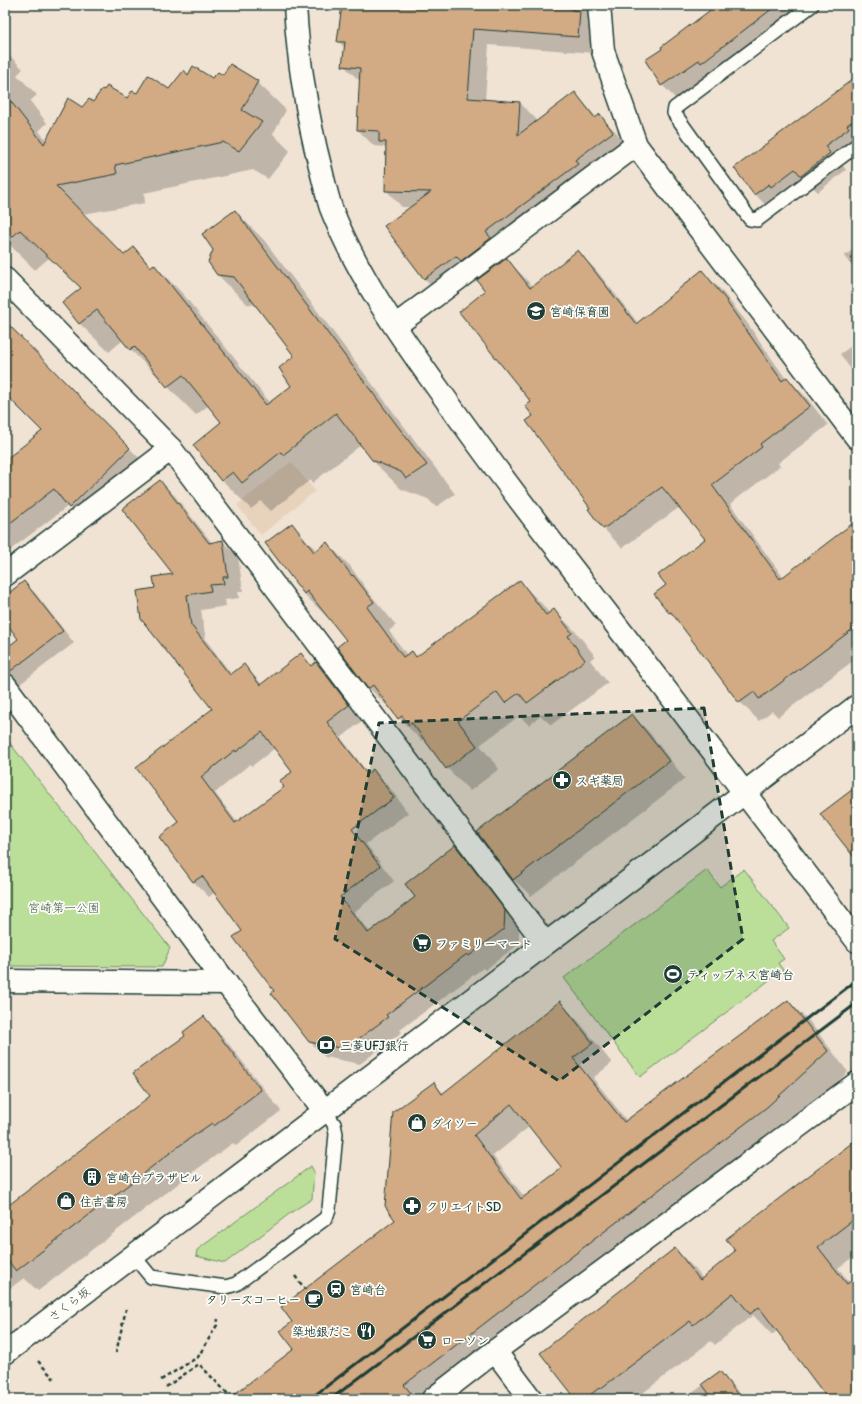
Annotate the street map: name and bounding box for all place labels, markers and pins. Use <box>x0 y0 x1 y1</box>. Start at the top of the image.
school or university icon: 宮崎保育園 <box>525 300 547 322</box>
place label: 宮崎保育園 <box>550 304 610 319</box>
pharmacy icon: スギ薬局 <box>551 769 573 791</box>
place label: スギ薬局 <box>576 773 624 788</box>
supermarket icon: ファミリーマート <box>411 932 433 954</box>
place label: ファミリーマート <box>436 936 532 951</box>
sports icon: ティップネス宮崎台 <box>662 963 684 985</box>
place label: ティップネス宮崎台 <box>687 967 794 982</box>
bank icon: 三菱UFJ銀行 <box>315 1034 337 1056</box>
place label: 三菱UFJ銀行 <box>340 1038 409 1053</box>
shop icon: ダイソー <box>406 1112 428 1134</box>
place label: ダイソー <box>431 1116 478 1131</box>
building icon: 宮崎台プラザビル <box>81 1166 103 1188</box>
place label: 宮崎台プラザビル <box>106 1170 202 1185</box>
shop icon: 住吉書房 <box>55 1190 77 1212</box>
place label: 住吉書房 <box>80 1194 128 1209</box>
pharmacy icon: クリエイトSD <box>401 1195 423 1217</box>
place label: クリエイトSD <box>426 1199 502 1214</box>
station icon: 宮崎台 <box>325 1278 347 1300</box>
place label: 宮崎台 <box>350 1282 386 1297</box>
cafe icon: タリーズコーヒー <box>303 1288 325 1310</box>
place label: タリーズコーヒー <box>205 1292 300 1307</box>
restaurant icon: 築地銀だこ <box>355 1320 377 1342</box>
place label: 築地銀だこ <box>292 1324 352 1339</box>
supermarket icon: ローソン <box>416 1329 438 1351</box>
place label: ローソン <box>441 1333 489 1348</box>

